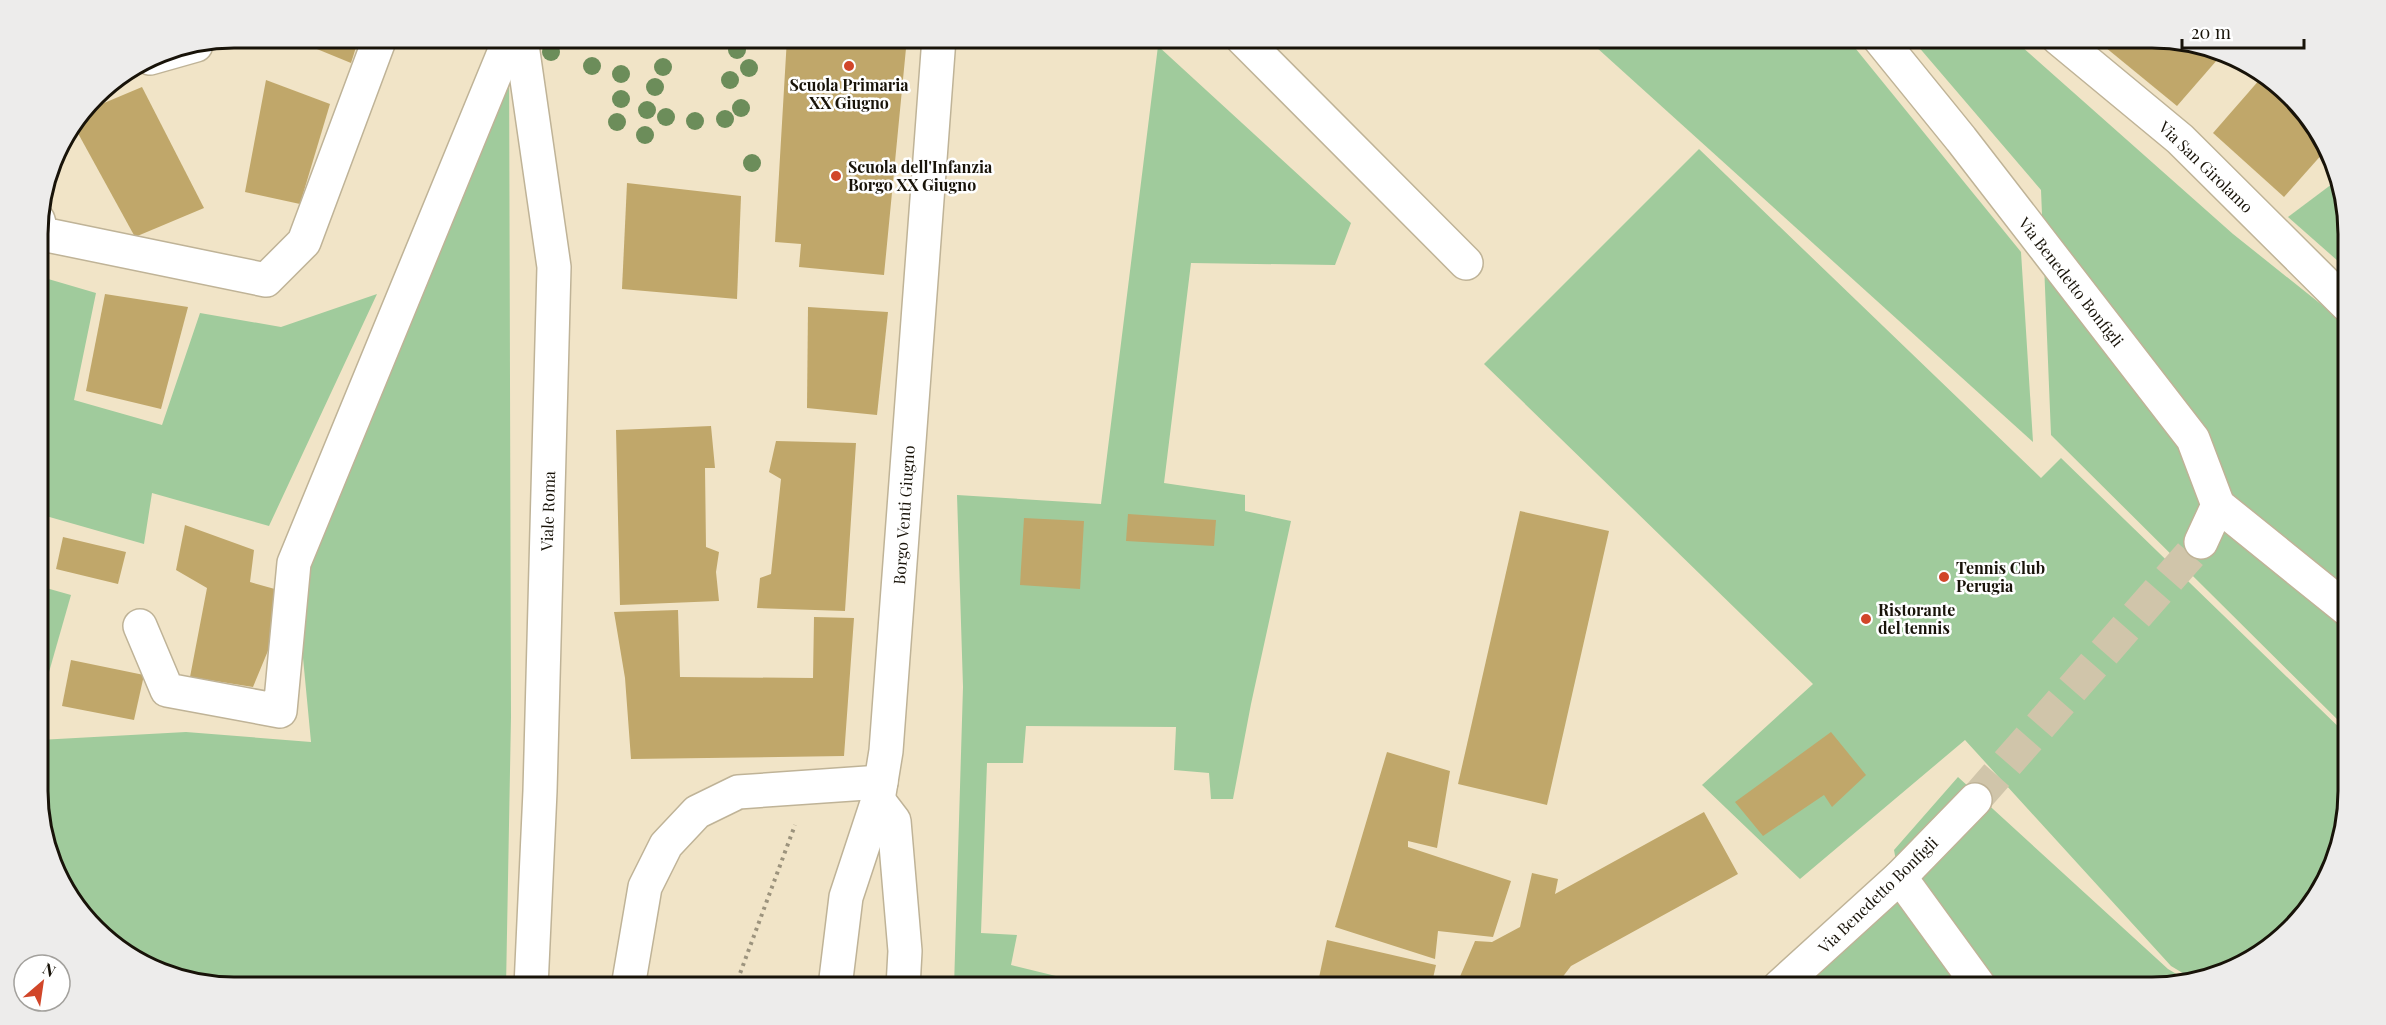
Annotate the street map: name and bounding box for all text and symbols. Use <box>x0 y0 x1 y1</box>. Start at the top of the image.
scale bar <box>2182 12 2304 50</box>
text: 20 m <box>2191 20 2231 44</box>
marker: Scuola Primaria XX Giugno <box>842 59 856 73</box>
place label: Scuola Primaria XX Giugno <box>789 74 909 113</box>
street label: Via San Girolamo <box>2154 116 2258 217</box>
place label: Scuola dell'Infanzia Borgo XX Giugno <box>848 156 993 195</box>
marker: Scuola dell'Infanzia Borgo XX Giugno <box>829 169 843 183</box>
street label: Via Benedetto Bonfigli <box>2014 212 2129 351</box>
street label: Borgo Venti Giugno <box>888 444 919 585</box>
street label: Viale Roma <box>536 471 559 552</box>
place label: Tennis Club Perugia <box>1956 557 2045 596</box>
marker: Tennis Club Perugia <box>1937 570 1951 584</box>
place label: Ristorante del tennis <box>1878 599 1955 638</box>
marker: Ristorante del tennis <box>1859 612 1873 626</box>
street label: Via Benedetto Bonfigli <box>1813 832 1942 958</box>
north arrow <box>12 953 72 1013</box>
text: N <box>39 957 60 982</box>

